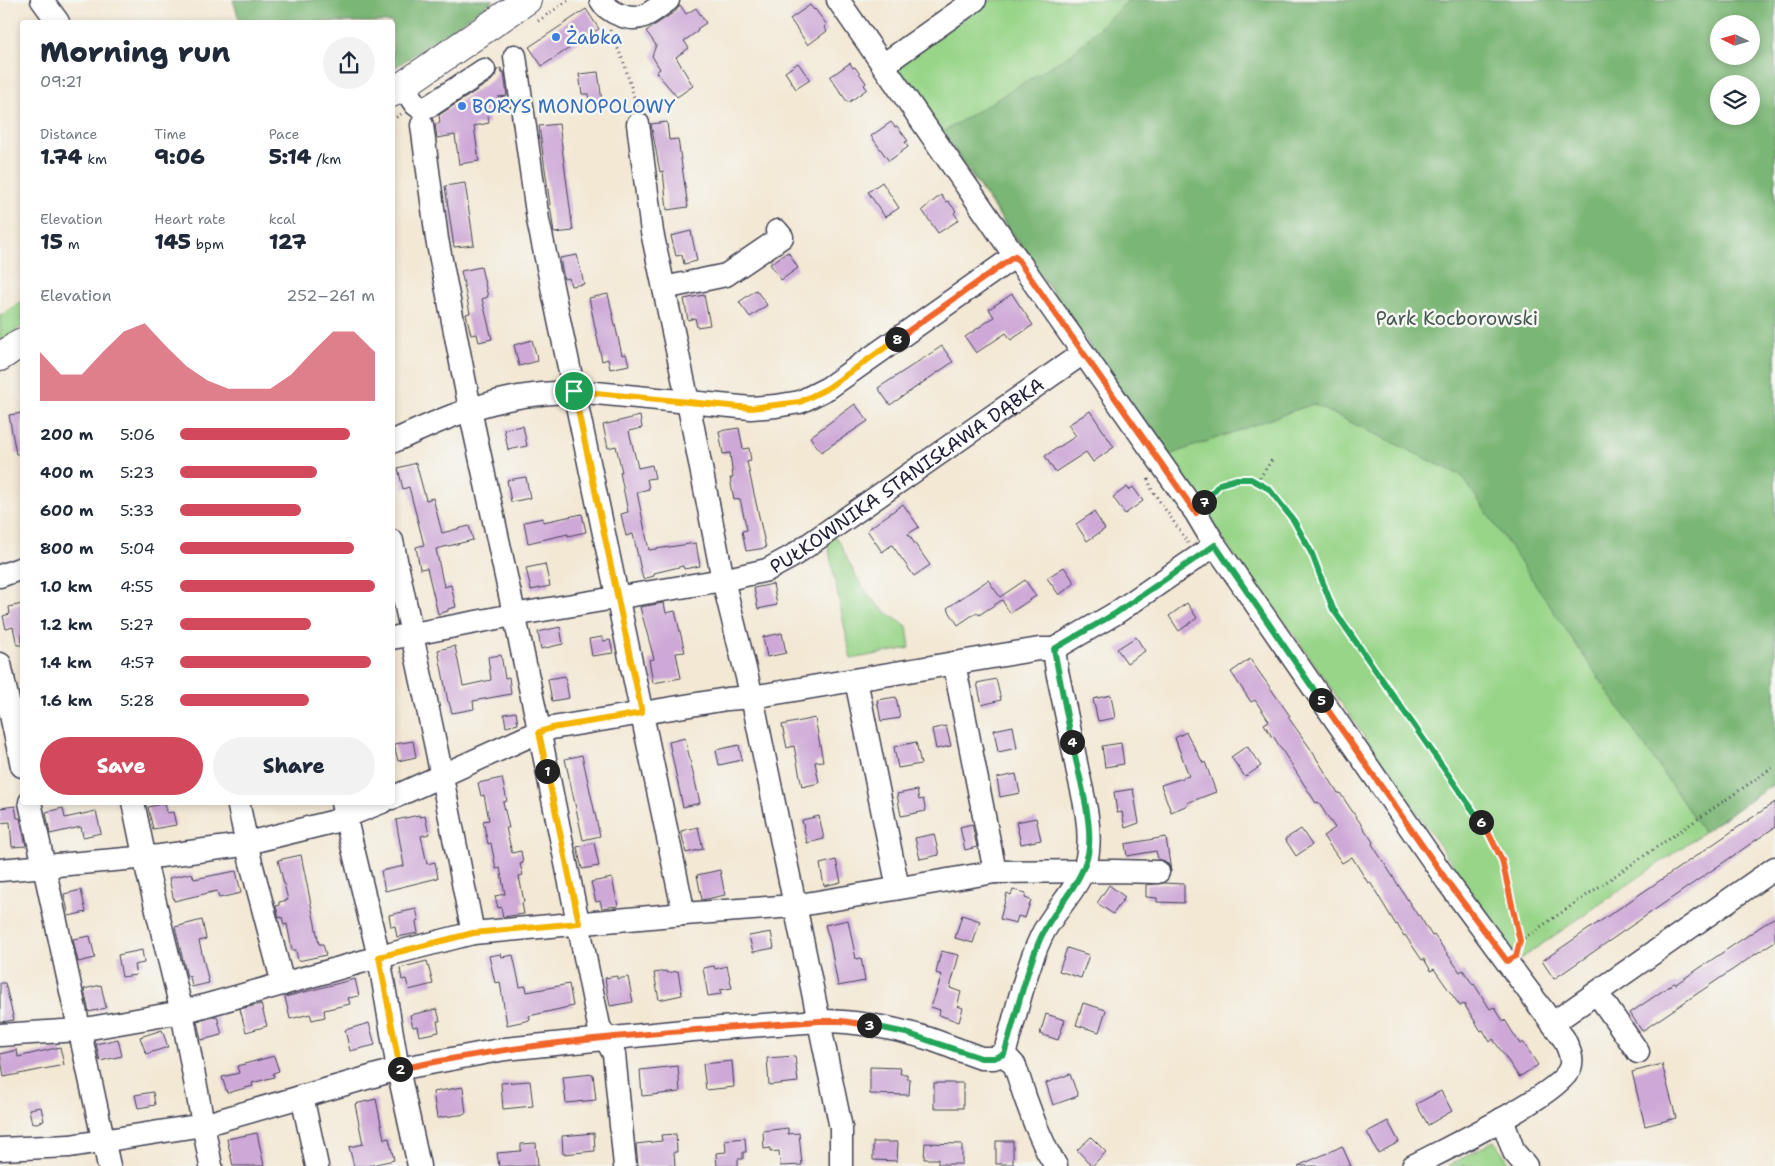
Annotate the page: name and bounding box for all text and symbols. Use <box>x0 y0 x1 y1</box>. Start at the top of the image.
north arrow <box>1710 15 1760 65</box>
map controls <box>1710 15 1760 125</box>
place label: Żabka <box>566 25 622 50</box>
marker: Żabka <box>550 31 562 43</box>
text: Morning run <box>40 33 230 71</box>
button: share <box>323 37 375 89</box>
text: 09:21 <box>40 71 82 92</box>
button: layers <box>1710 75 1760 125</box>
place label: BORYS MONOPOLOWY <box>472 94 676 119</box>
marker: BORYS MONOPOLOWY <box>456 100 468 112</box>
text: Distance <box>40 125 97 143</box>
text: Time <box>154 125 186 143</box>
text: Pace <box>269 125 299 143</box>
text: 1.74 <box>40 143 82 171</box>
text: 9:06 <box>154 143 205 171</box>
text: 5:14 <box>269 143 311 171</box>
text: km <box>82 150 107 168</box>
text: /km <box>311 150 341 168</box>
text: Elevation <box>40 210 103 228</box>
text: Heart rate <box>154 210 226 228</box>
text: kcal <box>269 210 296 228</box>
text: 15 <box>40 228 63 256</box>
text: 145 <box>154 228 191 256</box>
text: 127 <box>269 228 306 256</box>
text: m <box>63 235 80 253</box>
text: bpm <box>191 235 224 253</box>
text: Elevation <box>40 285 112 306</box>
text: 252–261 m <box>286 285 375 306</box>
park label: Park Kocborowski <box>1376 306 1538 331</box>
pin: 8 <box>884 326 910 352</box>
text: 8 <box>893 330 902 348</box>
pin <box>553 370 595 412</box>
street label: PUŁKOWNIKA STANISŁAWA DĄBKA <box>765 372 1049 579</box>
icon: arrive <box>560 377 588 405</box>
text: 200 m <box>40 424 93 445</box>
text: 5:06 <box>120 424 155 445</box>
text: 400 m <box>40 462 94 483</box>
text: 5:23 <box>120 462 154 483</box>
pin: 7 <box>1192 490 1216 514</box>
text: 7 <box>1200 493 1209 511</box>
text: 600 m <box>40 500 94 521</box>
text: 5:33 <box>120 500 154 521</box>
text: 800 m <box>40 538 94 559</box>
text: 5:04 <box>120 538 155 559</box>
text: 1.0 km <box>40 576 92 597</box>
text: 4:55 <box>120 576 154 597</box>
text: 1.2 km <box>40 614 93 635</box>
text: 5:27 <box>120 614 154 635</box>
text: 1.4 km <box>40 652 92 673</box>
text: 4:57 <box>120 652 155 673</box>
pin: 5 <box>1308 688 1334 712</box>
text: 1.6 km <box>40 690 92 711</box>
text: 5:28 <box>120 690 155 711</box>
text: 5 <box>1317 691 1326 709</box>
pin: 4 <box>1060 730 1084 754</box>
text: 4 <box>1068 733 1077 751</box>
button: Save <box>40 737 203 795</box>
button: Share <box>213 737 375 795</box>
pin: 1 <box>534 758 560 784</box>
text: 1 <box>544 762 551 780</box>
pin: 6 <box>1468 810 1494 834</box>
text: 6 <box>1477 813 1486 831</box>
pin: 3 <box>856 1012 882 1038</box>
text: 3 <box>865 1016 874 1034</box>
pin: 2 <box>388 1056 412 1082</box>
text: 2 <box>396 1060 405 1078</box>

